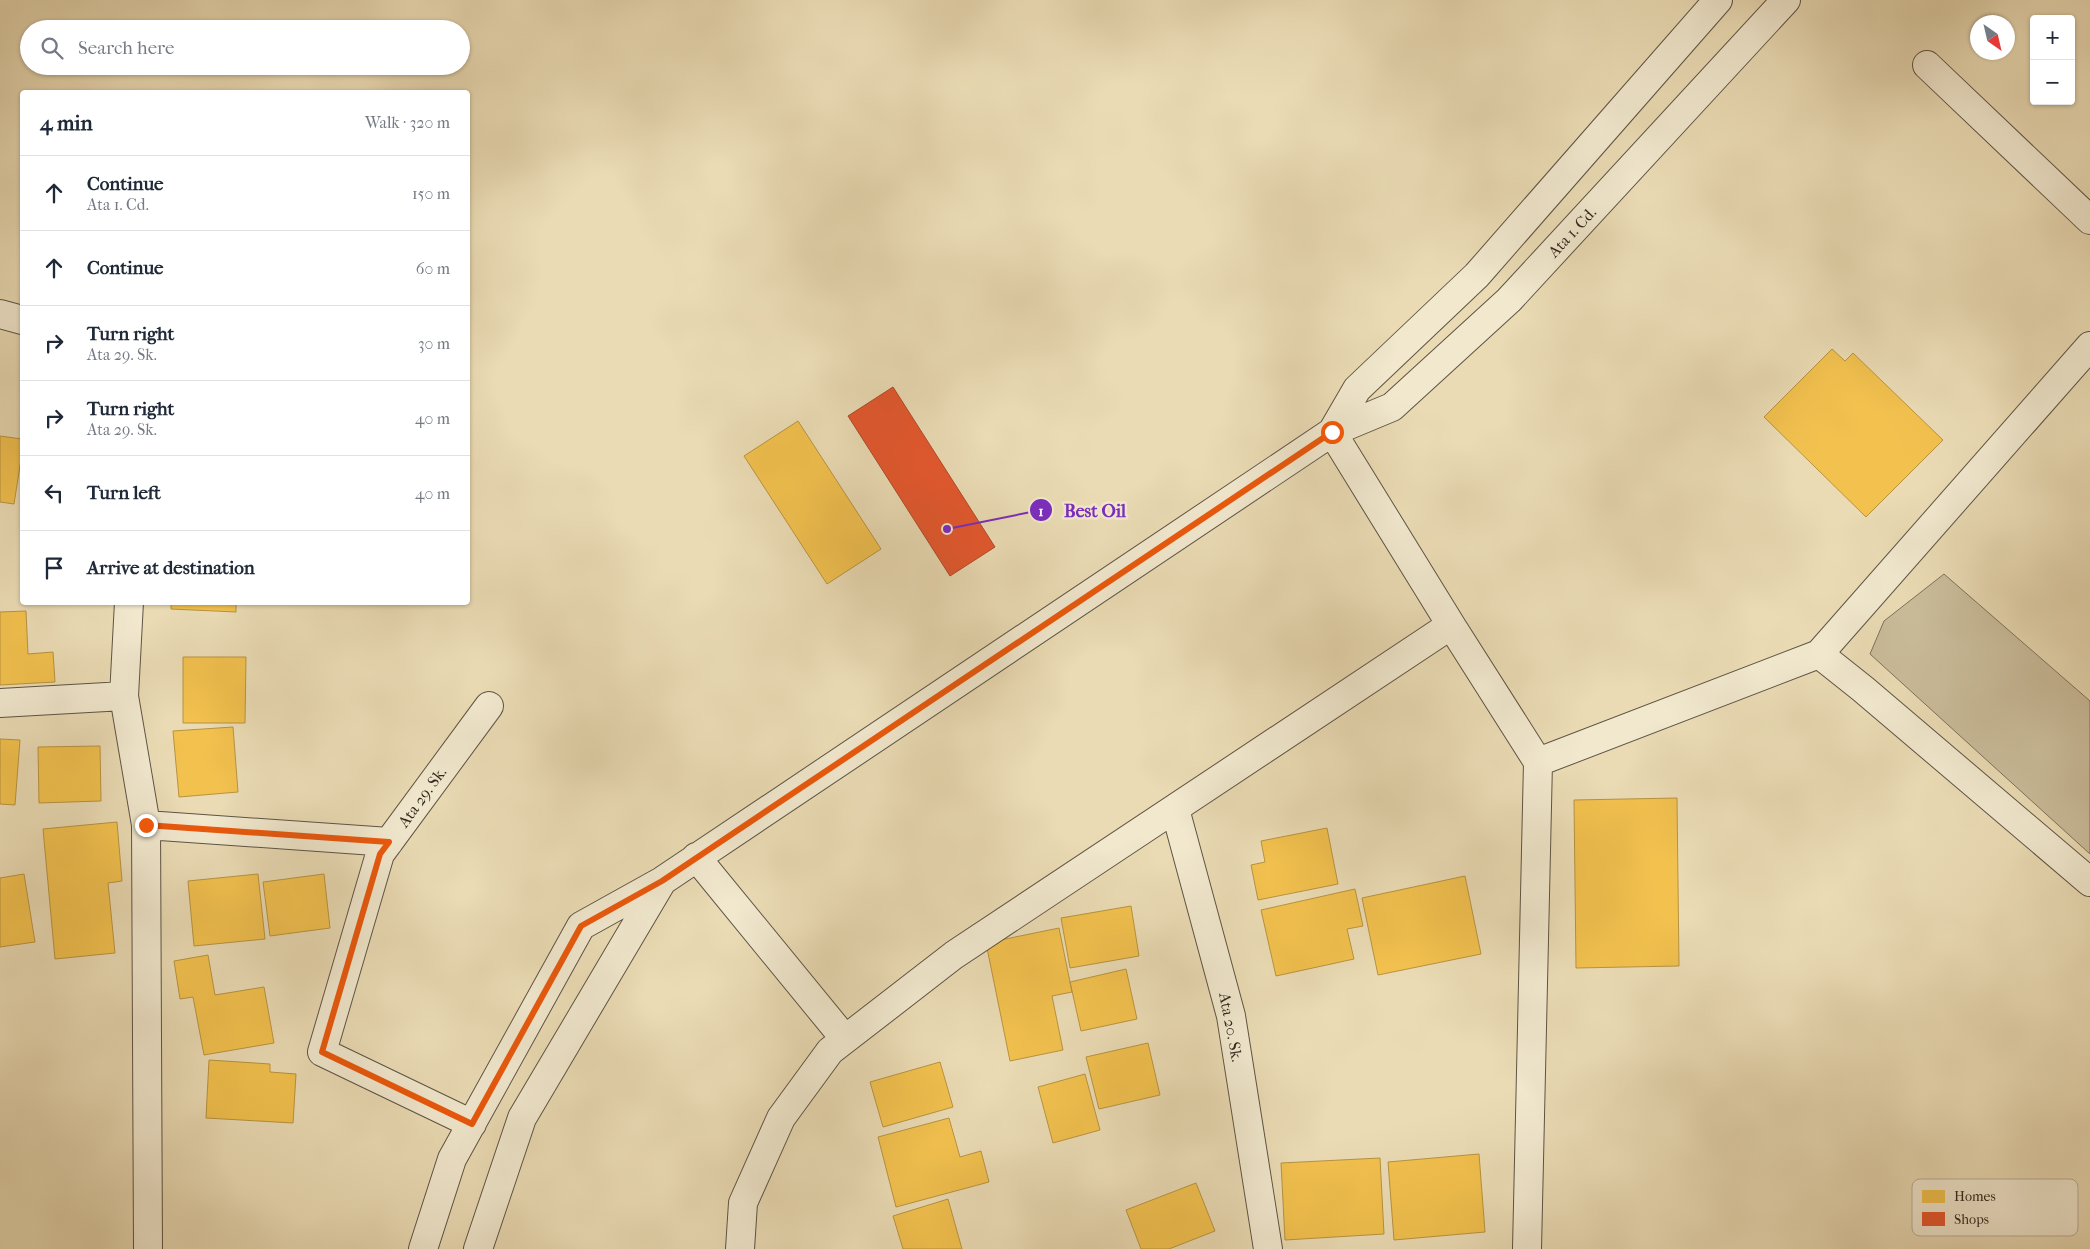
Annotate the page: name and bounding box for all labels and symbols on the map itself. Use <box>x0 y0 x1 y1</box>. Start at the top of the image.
north arrow <box>1970 15 2015 60</box>
street label: Ata 1. Cd. <box>1543 203 1600 262</box>
route start <box>1321 421 1344 444</box>
callout: Best Oil <box>1029 494 1136 527</box>
text: Best Oil <box>1064 501 1127 522</box>
text: 1 <box>1038 502 1044 520</box>
street label: Ata 29. Sk. <box>393 763 450 832</box>
route end <box>135 814 158 837</box>
street label: Ata 20. Sk. <box>1215 990 1247 1063</box>
legend <box>1912 1179 2078 1236</box>
text: Homes <box>1954 1188 1996 1205</box>
text: Shops <box>1954 1211 1989 1228</box>

